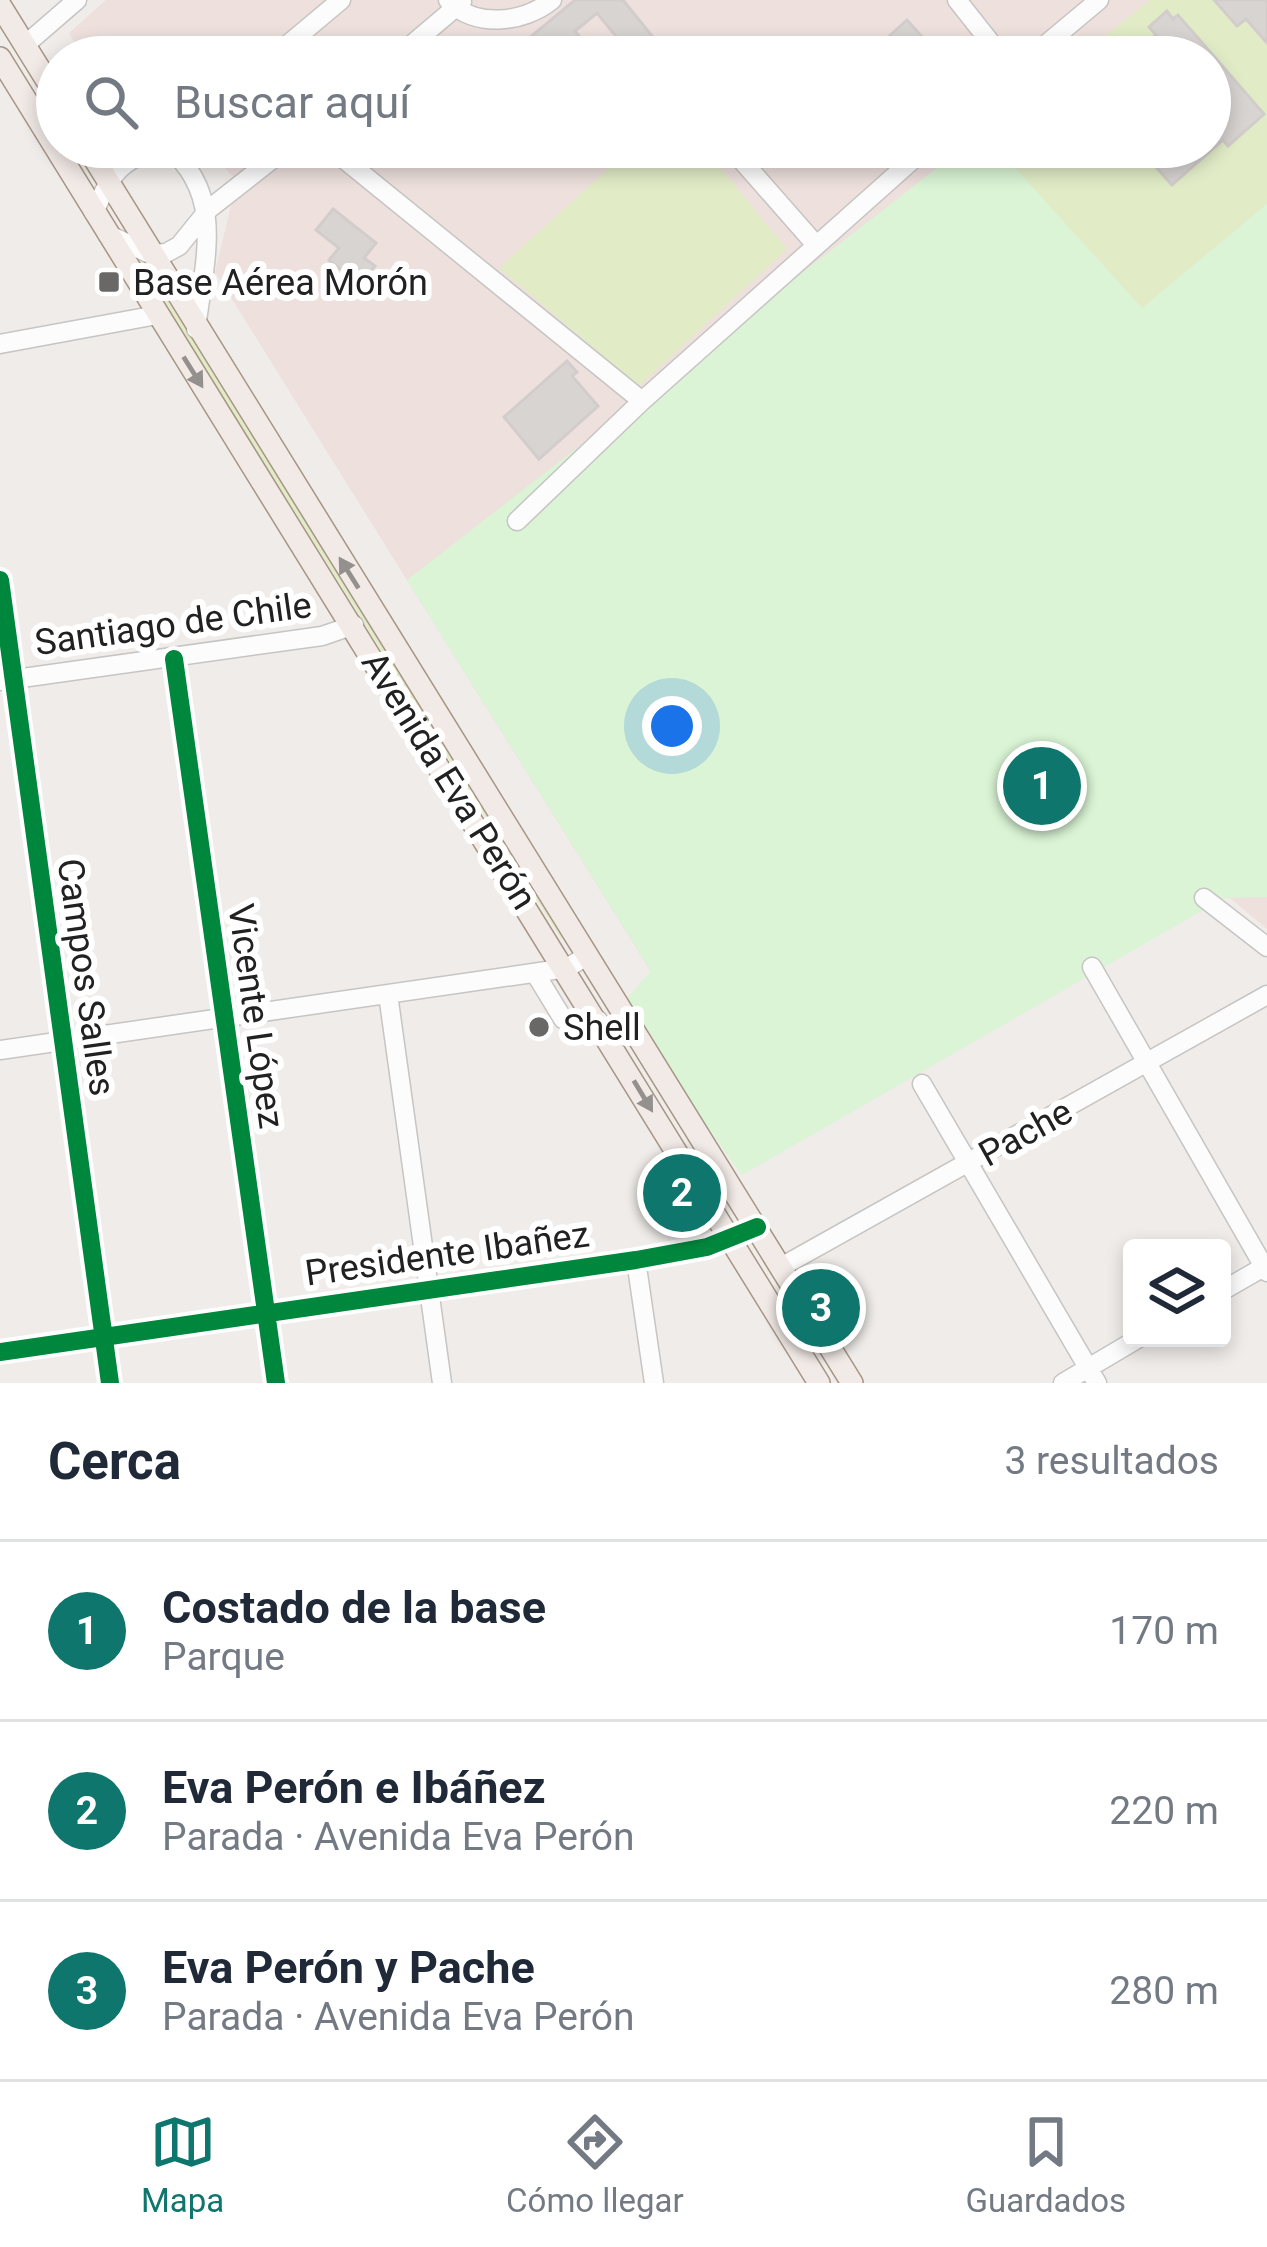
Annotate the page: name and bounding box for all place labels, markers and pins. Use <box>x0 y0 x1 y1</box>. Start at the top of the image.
place label: Base Aérea Morón <box>133 262 428 304</box>
marker: Base Aérea Morón <box>96 269 122 295</box>
pin: 1 <box>1003 741 1081 831</box>
place label: Shell <box>563 1007 641 1049</box>
marker: Shell <box>526 1014 552 1040</box>
pin: 2 <box>643 1148 721 1238</box>
pin: 3 <box>782 1263 860 1353</box>

